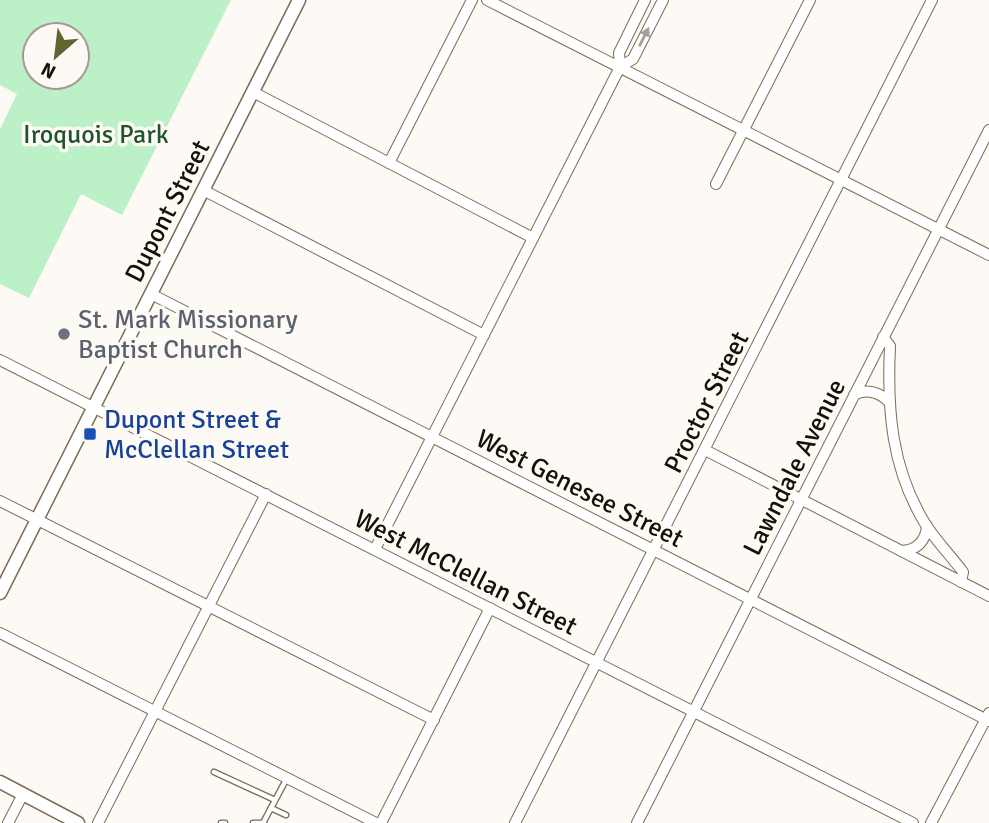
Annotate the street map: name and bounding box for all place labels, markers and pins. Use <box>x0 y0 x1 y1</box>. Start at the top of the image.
place label: St. Mark Missionary Baptist Church <box>78 304 298 366</box>
marker: St. Mark Missionary Baptist Church <box>56 326 72 342</box>
place label: Dupont Street & McClellan Street <box>104 404 289 466</box>
marker: Dupont Street & McClellan Street <box>82 426 98 442</box>

